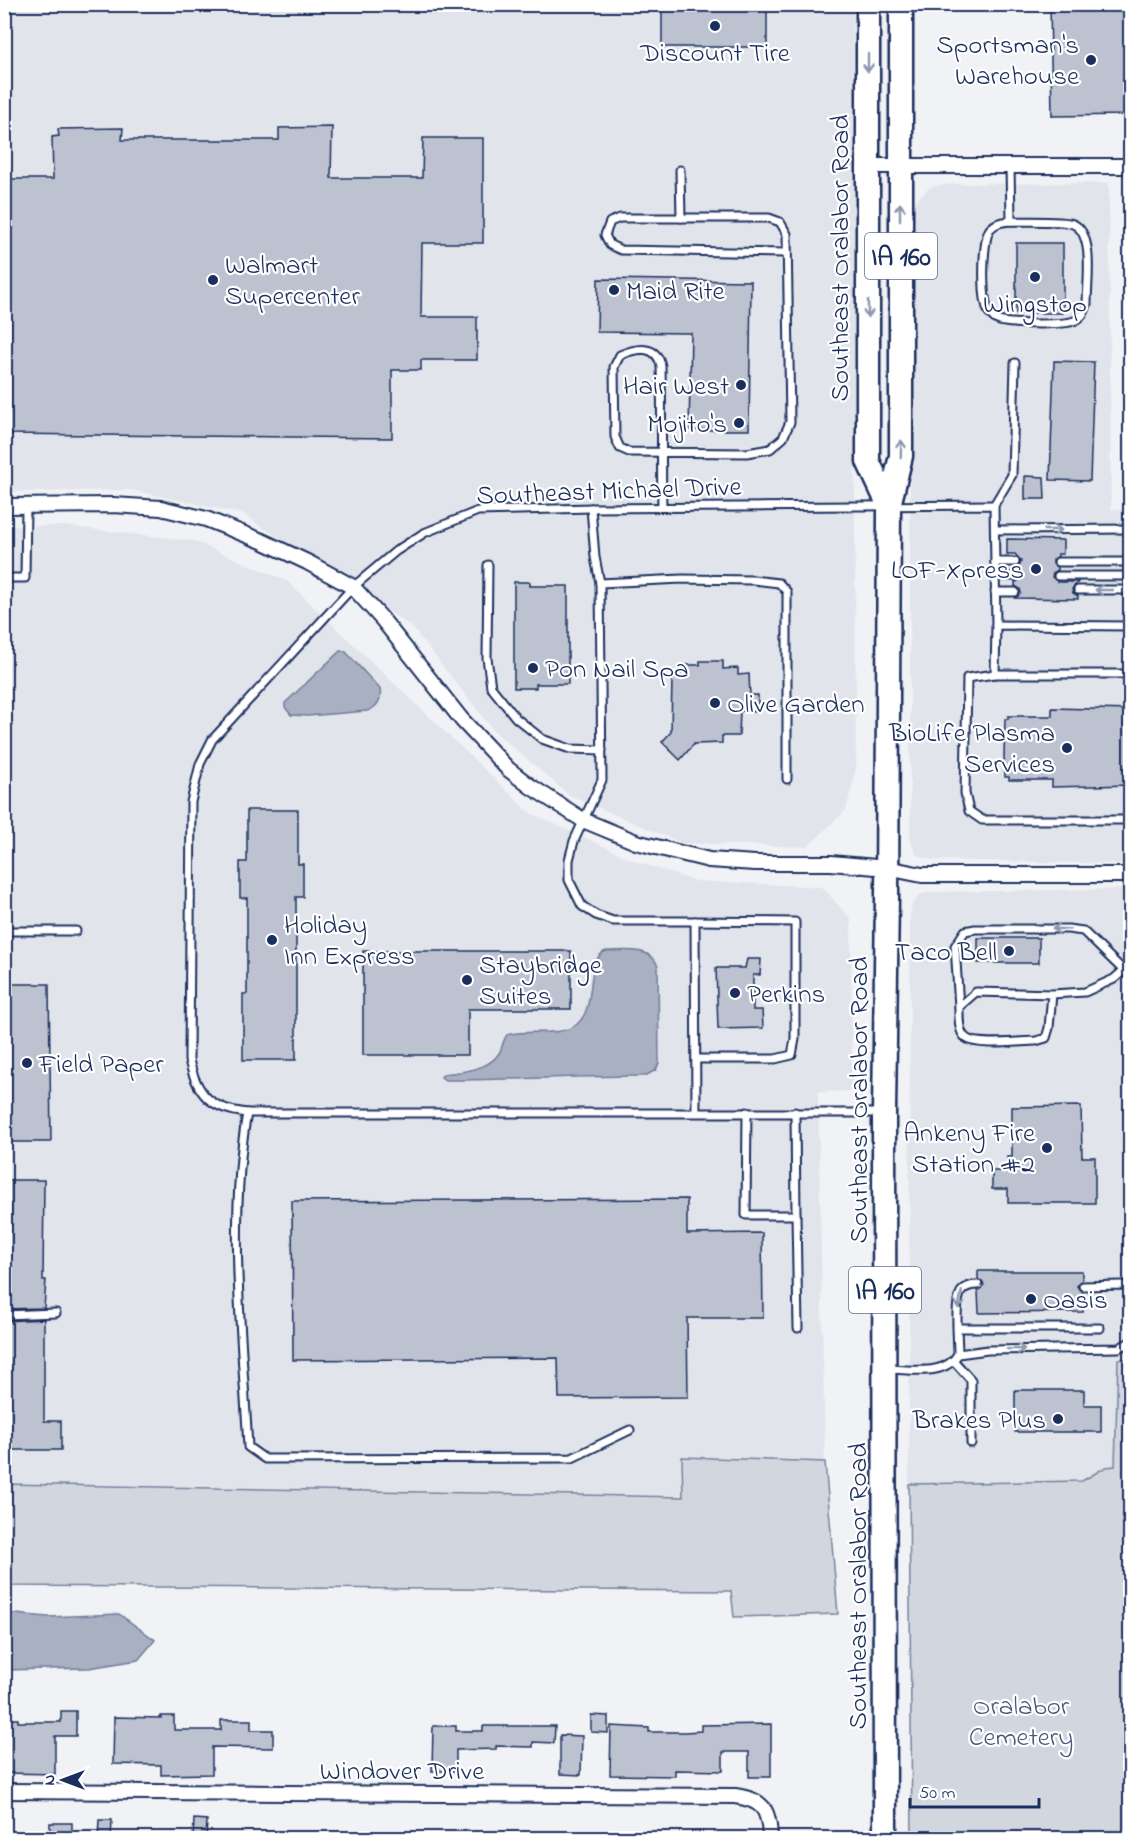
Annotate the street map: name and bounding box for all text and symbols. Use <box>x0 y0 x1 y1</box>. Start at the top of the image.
marker: Discount Tire <box>708 19 722 33</box>
place label: Sportsman's Warehouse <box>936 27 1080 97</box>
place label: Discount Tire <box>639 35 791 74</box>
one-way arrow <box>862 52 874 72</box>
marker: Sportsman's Warehouse <box>1084 53 1098 67</box>
street label: Southeast Oralabor Road <box>822 115 861 401</box>
one-way arrow <box>894 203 906 223</box>
road number: IA 160 <box>865 233 937 279</box>
place label: Walmart Supercenter <box>225 247 360 317</box>
marker: Wingstop <box>1028 270 1042 284</box>
marker: Walmart Supercenter <box>206 273 220 287</box>
place label: Maid Rite <box>626 273 726 312</box>
marker: Maid Rite <box>607 283 621 297</box>
place label: Wingstop <box>983 286 1087 325</box>
one-way arrow <box>862 298 874 318</box>
place label: Hair West <box>623 368 729 407</box>
marker: Hair West <box>734 378 748 392</box>
place label: Mojito's <box>647 406 727 445</box>
marker: Mojito's <box>732 416 746 430</box>
one-way arrow <box>895 440 906 459</box>
street label: Southeast Michael Drive <box>476 468 743 517</box>
one-way arrow <box>1043 524 1063 536</box>
place label: LOF-Xpress <box>891 552 1024 591</box>
marker: LOF-Xpress <box>1029 562 1043 576</box>
one-way arrow <box>1095 584 1115 596</box>
place label: Pon Nail Spa <box>545 651 689 690</box>
marker: Pon Nail Spa <box>526 661 540 675</box>
place label: Olive Garden <box>727 686 865 725</box>
marker: Olive Garden <box>708 696 722 710</box>
place label: BioLife Plasma Services <box>888 715 1055 785</box>
marker: BioLife Plasma Services <box>1060 741 1074 755</box>
place label: Holiday Inn Express <box>284 907 415 977</box>
one-way arrow <box>1052 923 1072 934</box>
marker: Holiday Inn Express <box>265 933 279 947</box>
place label: Taco Bell <box>895 934 997 973</box>
marker: Taco Bell <box>1002 944 1016 958</box>
place label: Staybridge Suites <box>479 947 603 1017</box>
street label: Southeast Oralabor Road <box>841 957 880 1243</box>
marker: Staybridge Suites <box>460 973 474 987</box>
place label: Perkins <box>747 976 825 1015</box>
marker: Perkins <box>728 986 742 1000</box>
place label: Field Paper <box>38 1046 164 1085</box>
marker: Field Paper <box>20 1056 34 1070</box>
place label: Ankeny Fire Station #2 <box>903 1115 1036 1185</box>
marker: Ankeny Fire Station #2 <box>1040 1141 1054 1155</box>
road number: IA 160 <box>849 1267 921 1313</box>
place label: Oasis <box>1043 1282 1108 1321</box>
one-way arrow <box>954 1290 965 1310</box>
marker: Oasis <box>1024 1292 1038 1306</box>
one-way arrow <box>1006 1344 1026 1355</box>
place label: Brakes Plus <box>912 1402 1046 1441</box>
marker: Brakes Plus <box>1051 1412 1065 1426</box>
street label: Southeast Oralabor Road <box>840 1443 879 1729</box>
park label: Oralabor Cemetery <box>969 1688 1073 1758</box>
north arrow <box>33 1750 93 1810</box>
street label: Windover Drive <box>320 1753 485 1792</box>
scale bar <box>910 1771 1039 1809</box>
text: N <box>38 1774 62 1785</box>
text: 50 m <box>919 1781 956 1807</box>

